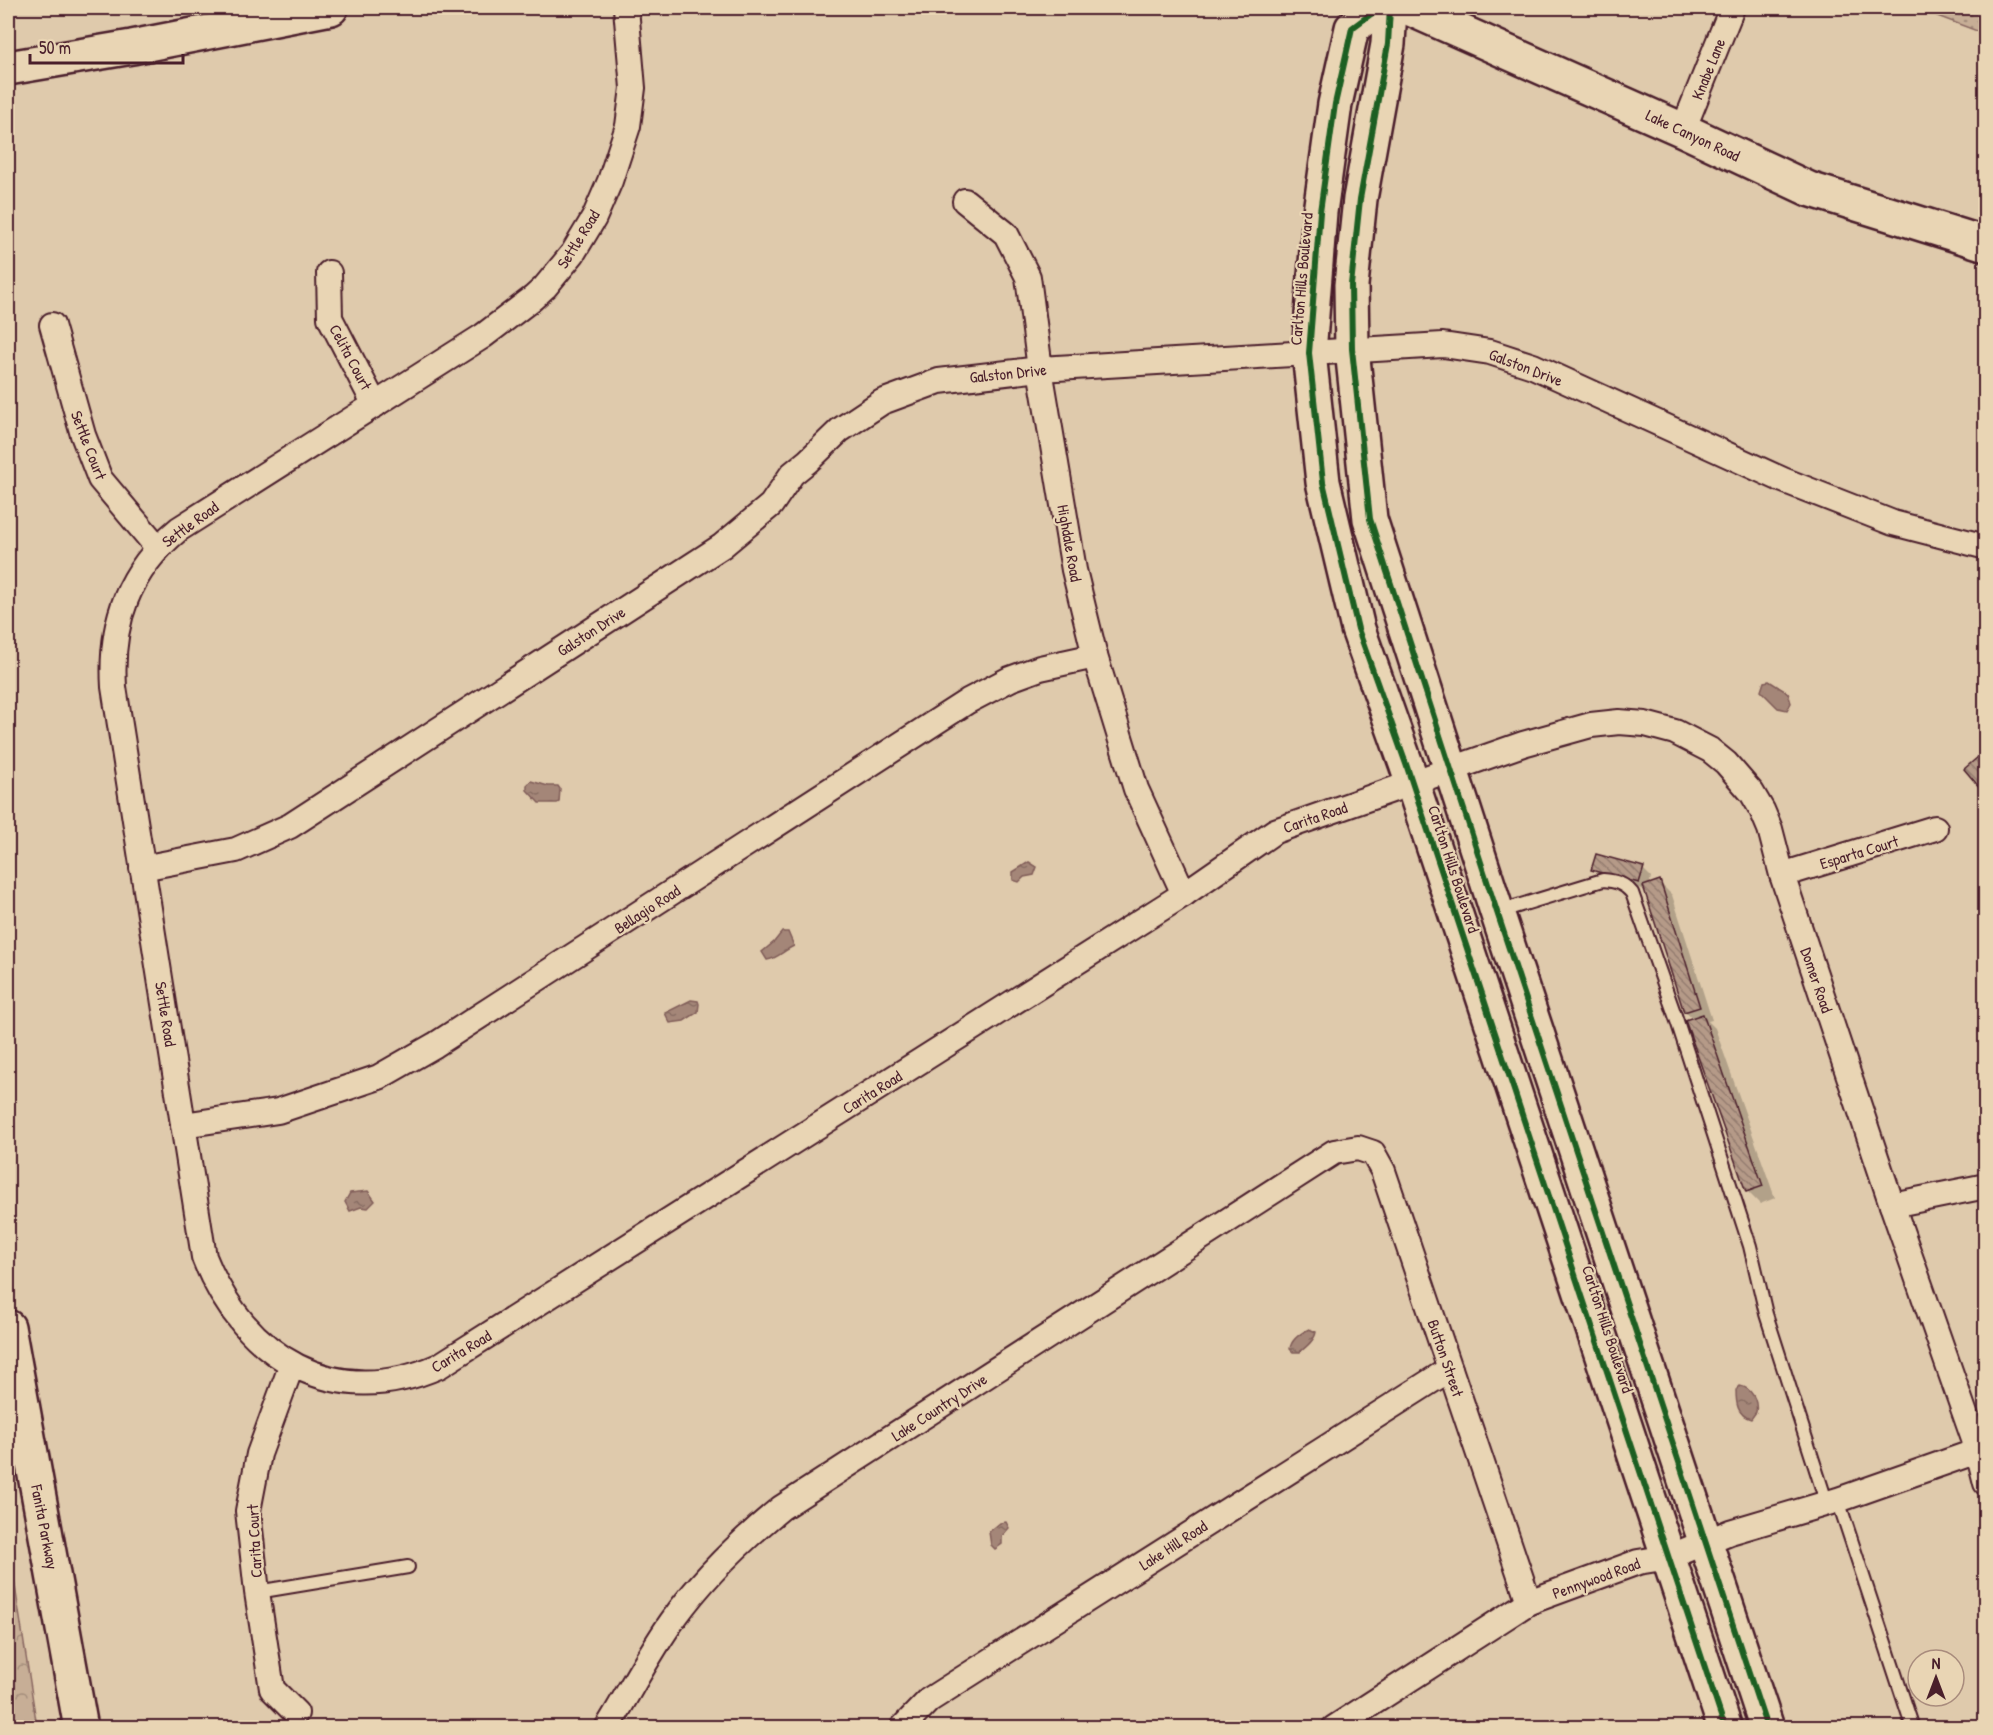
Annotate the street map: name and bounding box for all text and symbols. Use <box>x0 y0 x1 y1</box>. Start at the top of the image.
scale bar <box>30 27 183 65</box>
street label: Knabe Lane <box>1686 34 1730 103</box>
text: 50 m <box>39 35 71 60</box>
street label: Lake Canyon Road <box>1642 104 1744 166</box>
street label: Settle Road <box>551 206 605 272</box>
street label: Carlton Hills Boulevard <box>1284 212 1318 346</box>
street label: Celita Court <box>324 320 378 394</box>
street label: Galston Drive <box>1486 343 1567 391</box>
street label: Galston Drive <box>968 358 1048 388</box>
street label: Settle Court <box>66 407 112 483</box>
street label: Settle Road <box>157 496 223 552</box>
street label: Highdale Road <box>1052 503 1088 583</box>
street label: Galston Drive <box>553 600 630 661</box>
street label: Carita Road <box>1280 796 1350 838</box>
street label: Carlton Hills Boulevard <box>1423 802 1485 936</box>
street label: Esparta Court <box>1817 829 1902 874</box>
street label: Bellagio Road <box>610 879 684 939</box>
street label: Domer Road <box>1796 945 1838 1015</box>
street label: Settle Road <box>150 980 182 1048</box>
street label: Carita Road <box>838 1065 906 1119</box>
street label: Carlton Hills Boulevard <box>1577 1262 1639 1396</box>
street label: Button Street <box>1423 1317 1470 1400</box>
street label: Carita Road <box>427 1324 495 1378</box>
street label: Lake Country Drive <box>887 1367 992 1446</box>
street label: Fanita Parkway <box>26 1482 64 1571</box>
street label: Carita Court <box>241 1503 267 1578</box>
street label: Lake Hill Road <box>1135 1515 1211 1575</box>
street label: Pennywood Road <box>1549 1552 1643 1604</box>
north arrow <box>1906 1648 1966 1708</box>
text: N <box>1932 1652 1941 1674</box>

